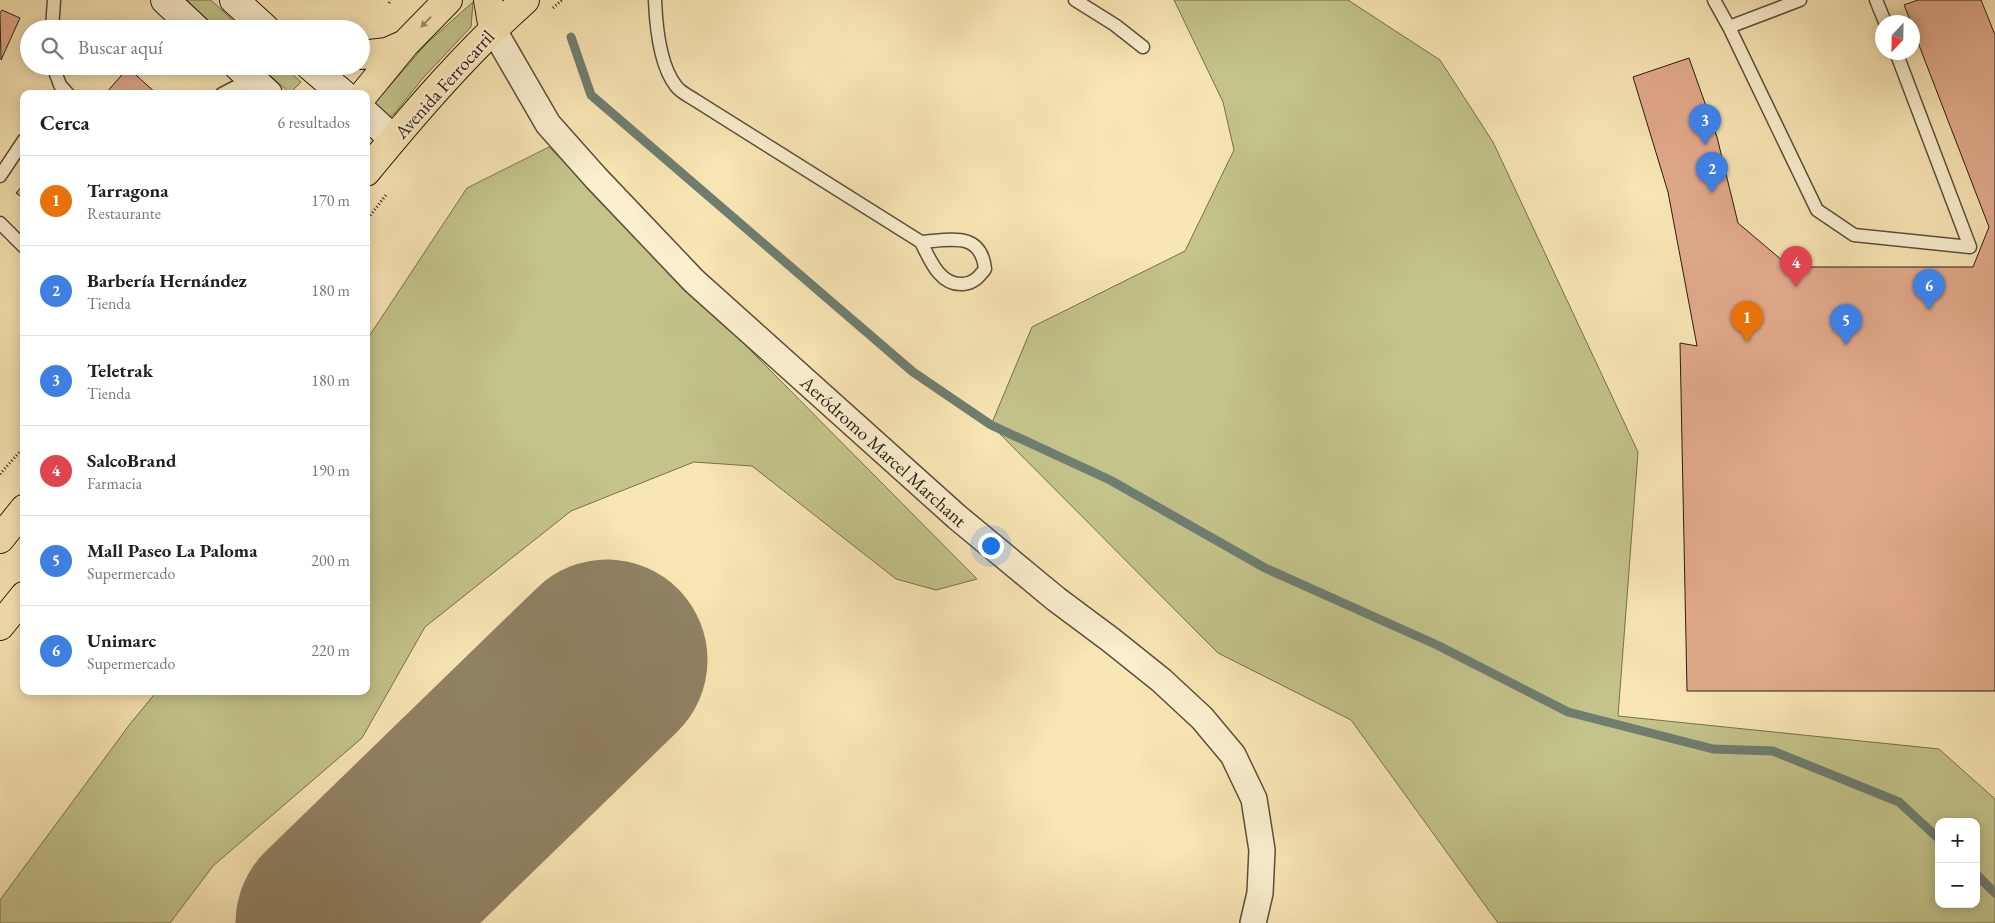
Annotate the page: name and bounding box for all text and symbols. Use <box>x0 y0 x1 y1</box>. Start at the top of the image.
north arrow <box>1875 15 1920 60</box>
one-way arrow <box>420 16 432 28</box>
search box <box>20 20 370 75</box>
street label: Avenida Ferrocarril <box>388 24 500 145</box>
icon: search <box>38 34 66 62</box>
text: Buscar aquí <box>78 35 163 60</box>
pin: 3 <box>1689 104 1721 145</box>
text: Cerca <box>40 109 90 136</box>
text: 6 resultados <box>278 112 350 133</box>
pin: 2 <box>1696 152 1728 193</box>
text: Tarragona <box>87 178 169 203</box>
text: 1 <box>52 190 60 211</box>
text: 170 m <box>311 190 350 211</box>
text: Restaurante <box>87 203 161 224</box>
pin: 4 <box>1780 246 1812 287</box>
text: Barbería Hernández <box>87 268 247 293</box>
pin: 6 <box>1913 269 1945 310</box>
text: 2 <box>52 280 60 301</box>
text: 180 m <box>311 280 350 301</box>
text: Tienda <box>87 293 131 314</box>
pin: 1 <box>1731 301 1763 342</box>
pin: 5 <box>1830 304 1862 345</box>
text: Teletrak <box>87 358 153 383</box>
street label: Aeródromo Marcel Marchant <box>795 369 972 533</box>
text: 3 <box>52 370 60 391</box>
text: 180 m <box>311 370 350 391</box>
text: Tienda <box>87 383 131 404</box>
text: SalcoBrand <box>87 448 176 473</box>
text: 4 <box>52 460 60 481</box>
text: 190 m <box>311 460 350 481</box>
text: Farmacia <box>87 473 142 494</box>
your location <box>978 533 1004 559</box>
text: Mall Paseo La Paloma <box>87 538 258 563</box>
text: 5 <box>52 550 60 571</box>
text: 200 m <box>311 550 350 571</box>
text: Supermercado <box>87 563 175 584</box>
text: Unimarc <box>87 628 156 653</box>
text: 6 <box>52 640 60 661</box>
text: 220 m <box>311 640 350 661</box>
text: Supermercado <box>87 653 175 674</box>
map controls <box>1935 818 1980 908</box>
button: + <box>1935 818 1980 863</box>
button: − <box>1935 863 1980 908</box>

